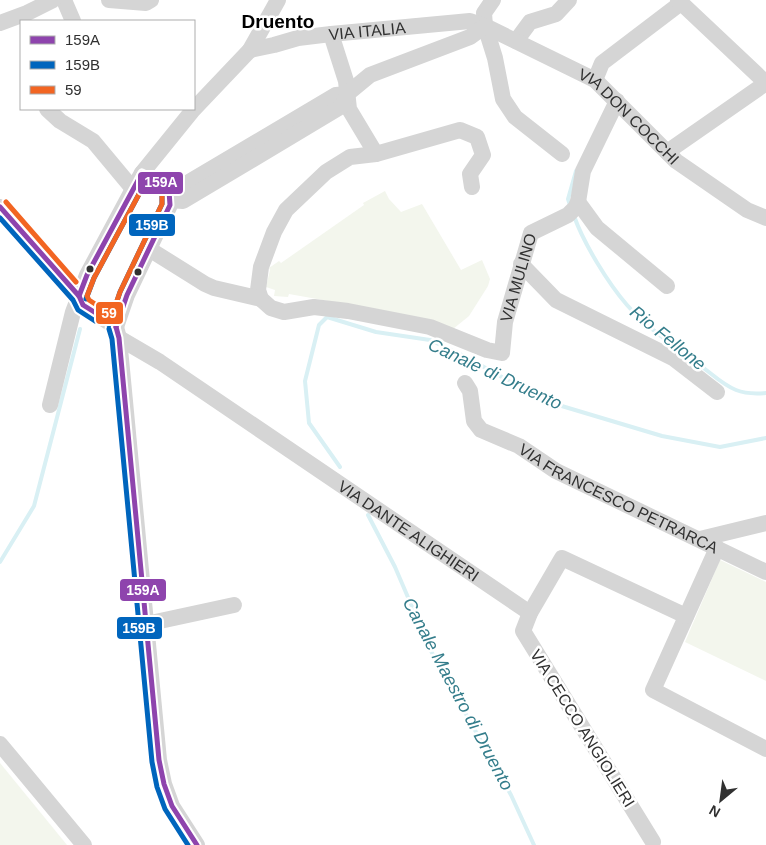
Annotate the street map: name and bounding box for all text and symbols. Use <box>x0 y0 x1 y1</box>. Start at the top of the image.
district label: Druento <box>242 11 314 32</box>
street label: VIA ITALIA <box>328 19 407 43</box>
legend <box>20 20 195 110</box>
text: 159A <box>65 31 100 48</box>
text: 159B <box>65 56 100 73</box>
street label: VIA DON COCCHI <box>576 65 682 168</box>
text: 59 <box>65 81 82 98</box>
line badge: 159A <box>137 171 184 195</box>
text: 159A <box>144 174 178 190</box>
line badge: 159B <box>128 213 176 237</box>
text: 159B <box>135 217 169 233</box>
street label: VIA MULINO <box>497 231 539 324</box>
unlabelled marker <box>85 264 95 274</box>
unlabelled marker <box>133 267 143 277</box>
line badge: 59 <box>95 301 124 325</box>
water label: Rio Fellone <box>626 302 710 374</box>
text: 59 <box>101 305 117 321</box>
water label: Canale di Druento <box>425 334 565 414</box>
street label: VIA FRANCESCO PETRARCA <box>516 440 721 557</box>
street label: VIA DANTE ALIGHIERI <box>335 477 482 585</box>
line badge: 159A <box>119 578 167 602</box>
text: 159A <box>126 582 160 598</box>
water label: Canale Maestro di Druento <box>399 594 517 794</box>
line badge: 159B <box>116 616 163 640</box>
text: 159B <box>122 620 156 636</box>
street label: VIA CECCO ANGIOLIERI <box>527 646 638 810</box>
north arrow <box>696 775 746 825</box>
text: N <box>706 802 723 821</box>

